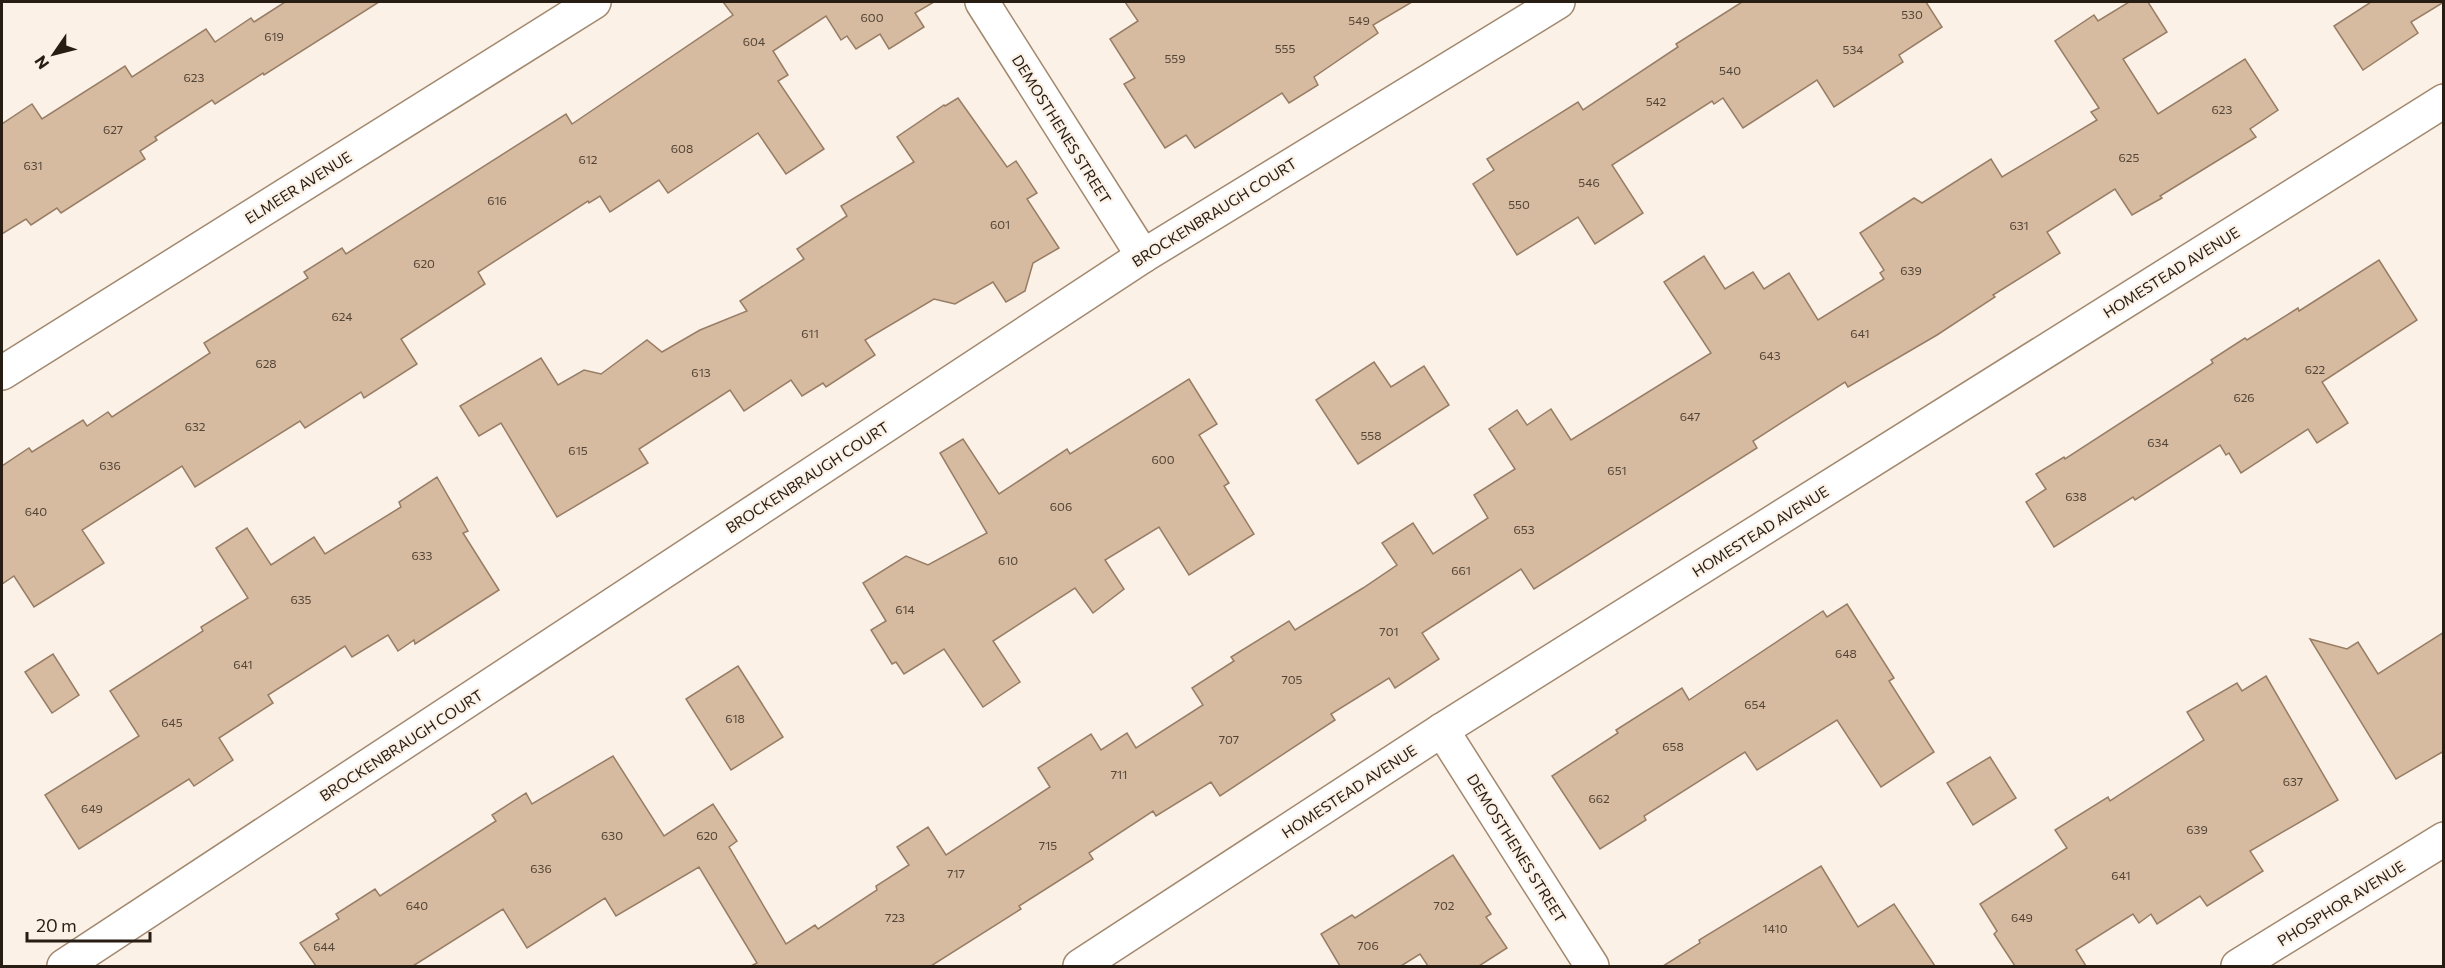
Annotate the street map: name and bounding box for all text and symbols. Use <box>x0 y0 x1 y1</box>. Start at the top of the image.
house number: 530 <box>1901 7 1923 21</box>
house number: 600 <box>861 10 884 24</box>
house number: 549 <box>1348 13 1370 27</box>
north arrow <box>24 24 84 84</box>
house number: 619 <box>264 29 284 43</box>
house number: 604 <box>743 34 765 48</box>
house number: 555 <box>1275 41 1295 55</box>
house number: 534 <box>1843 42 1863 56</box>
street label: DEMOSTHENES STREET <box>1009 51 1115 207</box>
house number: 559 <box>1164 51 1186 65</box>
text: N <box>30 53 53 73</box>
house number: 540 <box>1719 63 1741 77</box>
house number: 623 <box>184 70 205 84</box>
house number: 542 <box>1646 94 1667 108</box>
house number: 623 <box>2212 102 2233 116</box>
house number: 627 <box>103 122 123 136</box>
house number: 608 <box>671 141 693 155</box>
street label: ELMEER AVENUE <box>241 147 355 227</box>
house number: 625 <box>2119 150 2139 164</box>
house number: 612 <box>578 152 598 166</box>
street label: BROCKENBRAUGH COURT <box>1128 154 1300 270</box>
house number: 631 <box>23 158 43 172</box>
house number: 546 <box>1578 175 1600 189</box>
house number: 616 <box>487 193 507 207</box>
house number: 550 <box>1508 197 1530 211</box>
house number: 601 <box>990 217 1010 231</box>
house number: 631 <box>2009 218 2029 232</box>
street label: HOMESTEAD AVENUE <box>2099 223 2243 321</box>
house number: 620 <box>413 256 435 270</box>
house number: 639 <box>1900 263 1922 277</box>
house number: 624 <box>332 309 352 323</box>
house number: 611 <box>801 326 819 340</box>
house number: 641 <box>1850 326 1870 340</box>
house number: 643 <box>1759 348 1781 362</box>
house number: 628 <box>255 356 277 370</box>
house number: 622 <box>2305 362 2326 376</box>
house number: 613 <box>691 365 711 379</box>
house number: 626 <box>2233 390 2255 404</box>
house number: 647 <box>1680 409 1700 423</box>
street label: BROCKENBRAUGH COURT <box>722 417 892 537</box>
house number: 632 <box>185 419 206 433</box>
house number: 558 <box>1360 428 1382 442</box>
house number: 634 <box>2147 435 2169 449</box>
house number: 615 <box>568 443 588 457</box>
house number: 600 <box>1152 452 1175 466</box>
house number: 636 <box>99 458 121 472</box>
house number: 651 <box>1607 463 1627 477</box>
street label: HOMESTEAD AVENUE <box>1688 482 1832 580</box>
house number: 638 <box>2065 489 2087 503</box>
house number: 606 <box>1050 499 1072 513</box>
house number: 640 <box>25 504 47 518</box>
house number: 653 <box>1513 522 1535 536</box>
house number: 633 <box>412 548 433 562</box>
house number: 610 <box>998 553 1018 567</box>
house number: 661 <box>1451 563 1471 577</box>
house number: 635 <box>291 592 312 606</box>
house number: 614 <box>895 602 915 616</box>
house number: 701 <box>1379 624 1399 638</box>
house number: 648 <box>1835 646 1857 660</box>
house number: 641 <box>233 657 253 671</box>
house number: 705 <box>1281 672 1303 686</box>
street label: BROCKENBRAUGH COURT <box>316 685 486 805</box>
house number: 654 <box>1744 697 1766 711</box>
house number: 618 <box>725 711 745 725</box>
house number: 645 <box>161 715 183 729</box>
house number: 707 <box>1219 732 1239 746</box>
house number: 658 <box>1662 739 1684 753</box>
street label: HOMESTEAD AVENUE <box>1278 741 1420 841</box>
house number: 711 <box>1111 767 1127 781</box>
street label: DEMOSTHENES STREET <box>1464 770 1570 926</box>
house number: 637 <box>2283 774 2303 788</box>
house number: 662 <box>1588 791 1610 805</box>
house number: 649 <box>81 801 103 815</box>
house number: 639 <box>2186 822 2208 836</box>
house number: 630 <box>601 828 623 842</box>
house number: 620 <box>696 828 718 842</box>
house number: 715 <box>1039 838 1057 852</box>
street label: PHOSPHOR AVENUE <box>2274 856 2408 950</box>
house number: 636 <box>530 861 552 875</box>
house number: 717 <box>947 866 965 880</box>
house number: 641 <box>2111 868 2131 882</box>
house number: 640 <box>406 898 428 912</box>
house number: 702 <box>1434 898 1455 912</box>
scale bar <box>27 905 150 943</box>
house number: 723 <box>885 910 905 924</box>
house number: 649 <box>2011 910 2033 924</box>
text: 20 m <box>36 914 77 936</box>
house number: 1410 <box>1763 921 1788 935</box>
house number: 706 <box>1357 938 1379 952</box>
house number: 644 <box>313 939 335 953</box>

